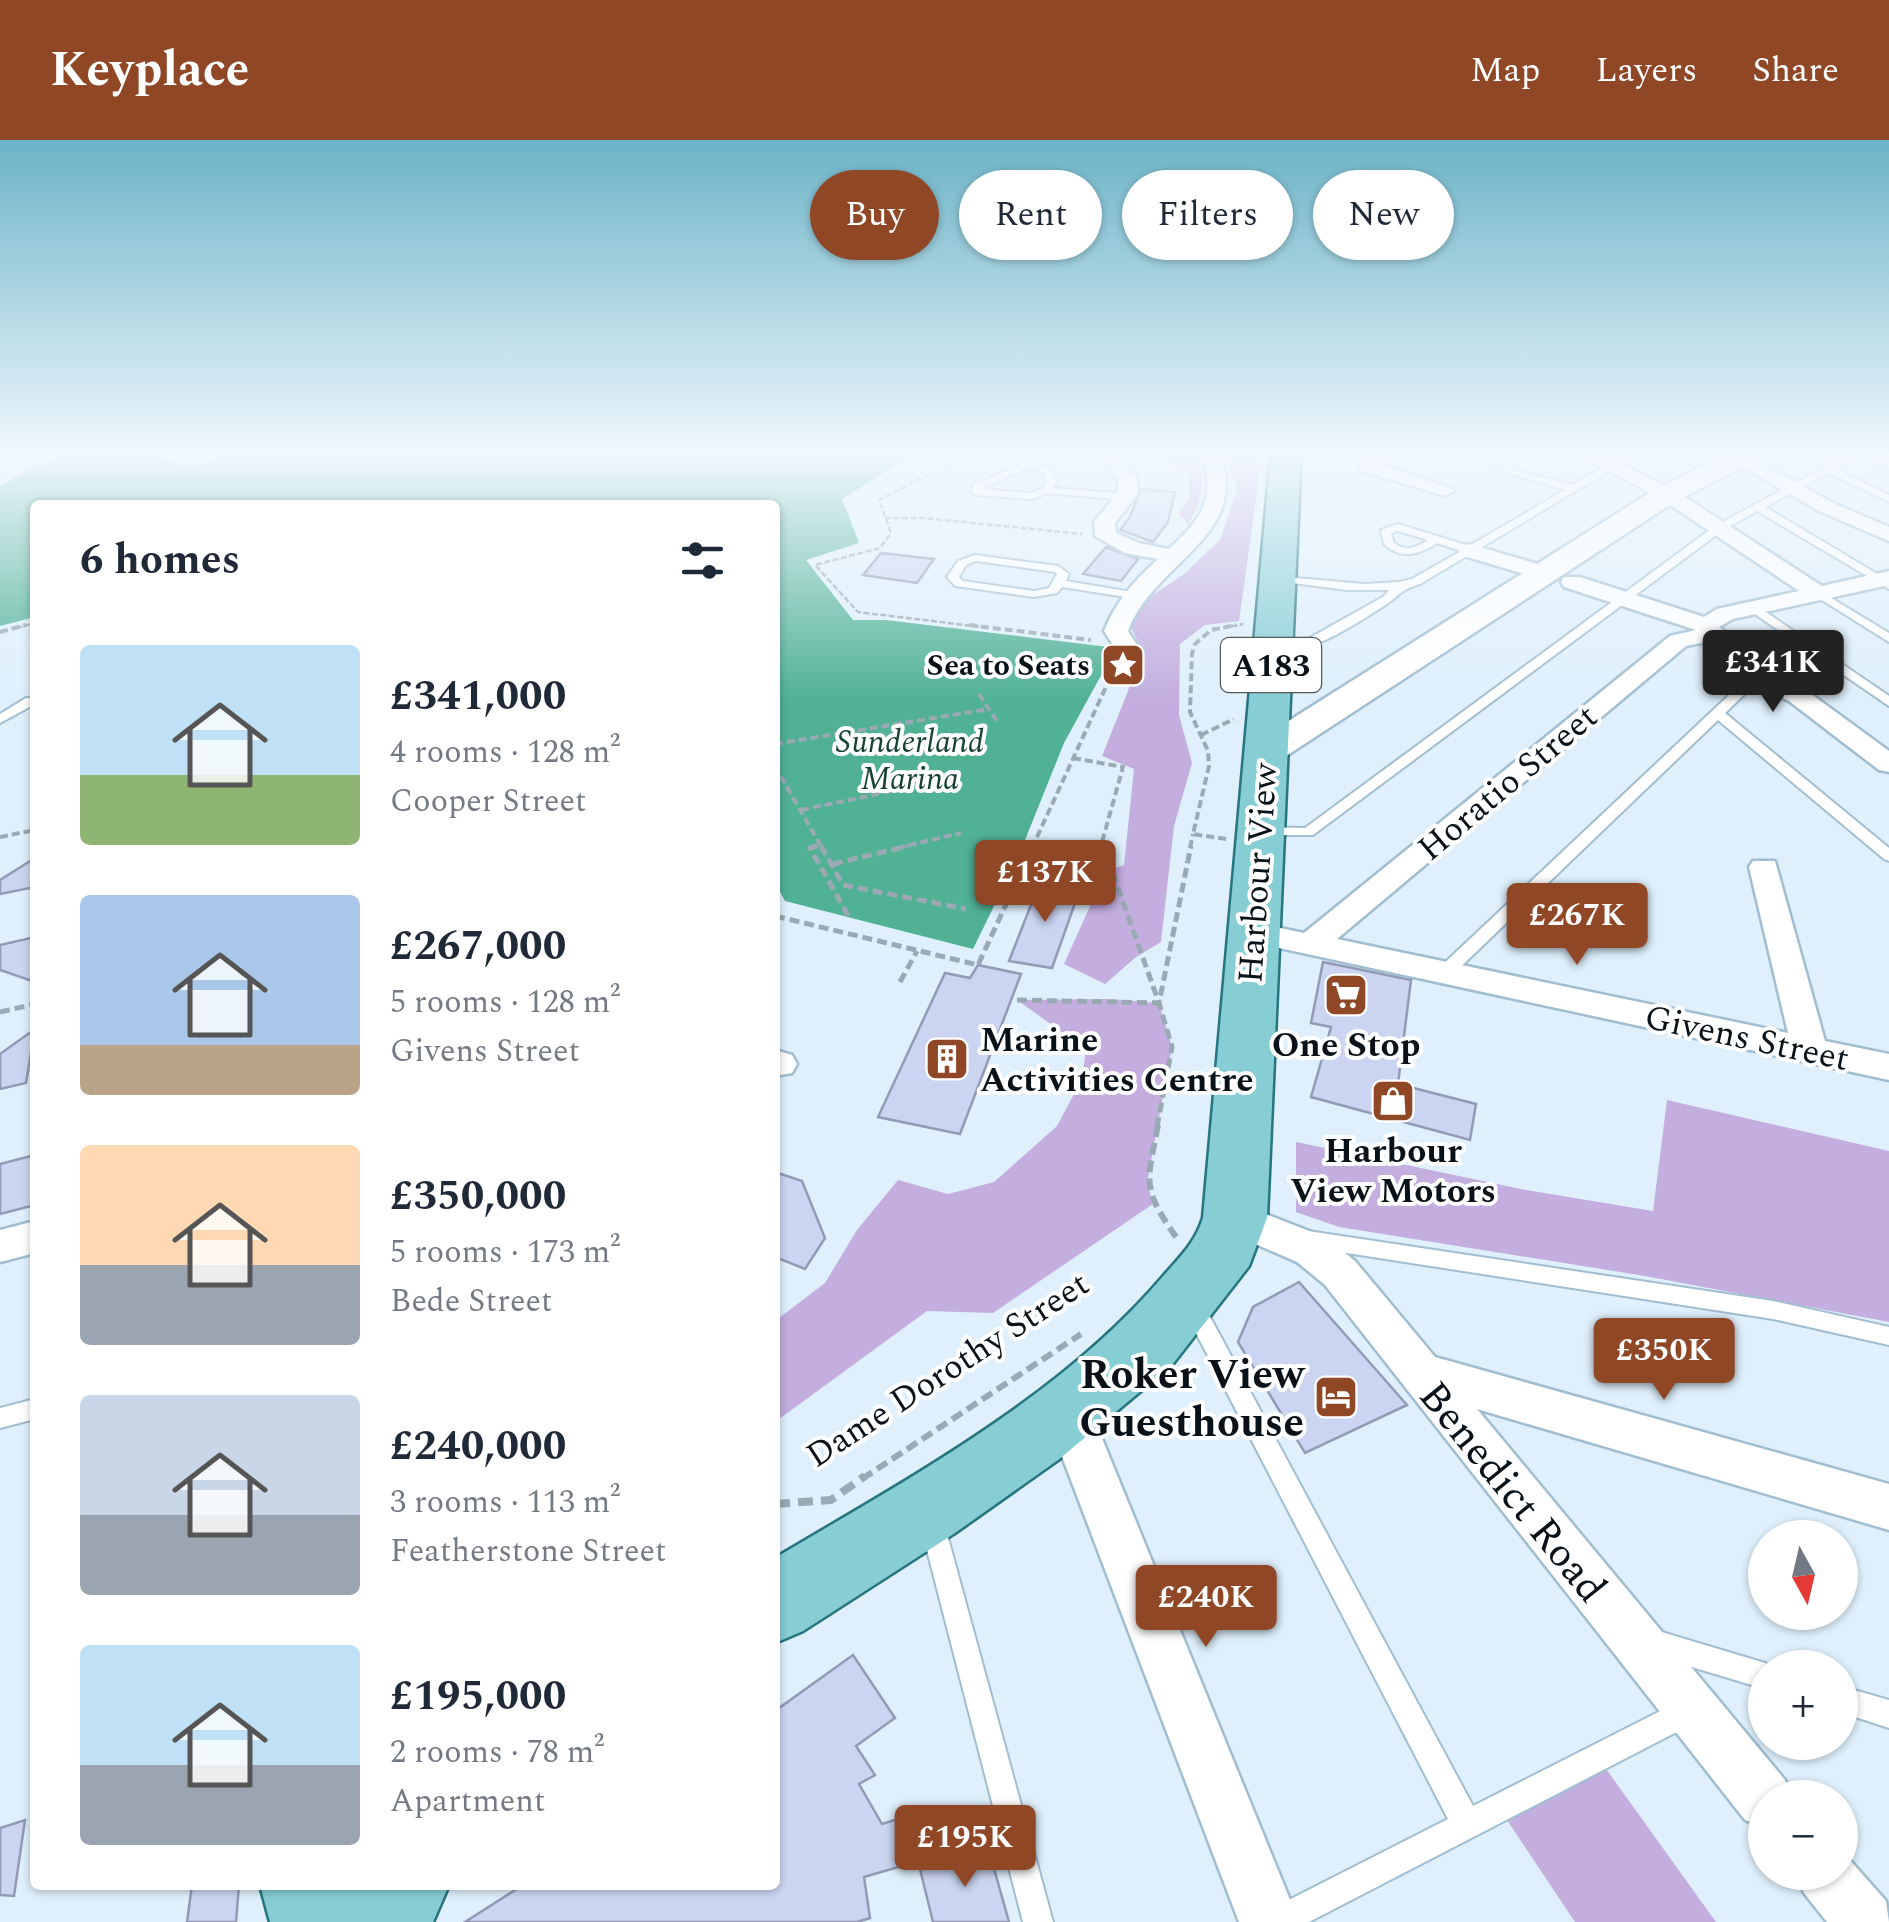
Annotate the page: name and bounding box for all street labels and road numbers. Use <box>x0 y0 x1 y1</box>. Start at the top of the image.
road number: A183 <box>1221 638 1321 692</box>
street label: Horatio Street <box>1406 692 1610 875</box>
street label: Harbour View <box>1224 760 1293 985</box>
street label: Givens Street <box>1640 991 1854 1086</box>
street label: Dame Dorothy Street <box>796 1259 1100 1482</box>
street label: Benedict Road <box>1403 1368 1621 1617</box>

